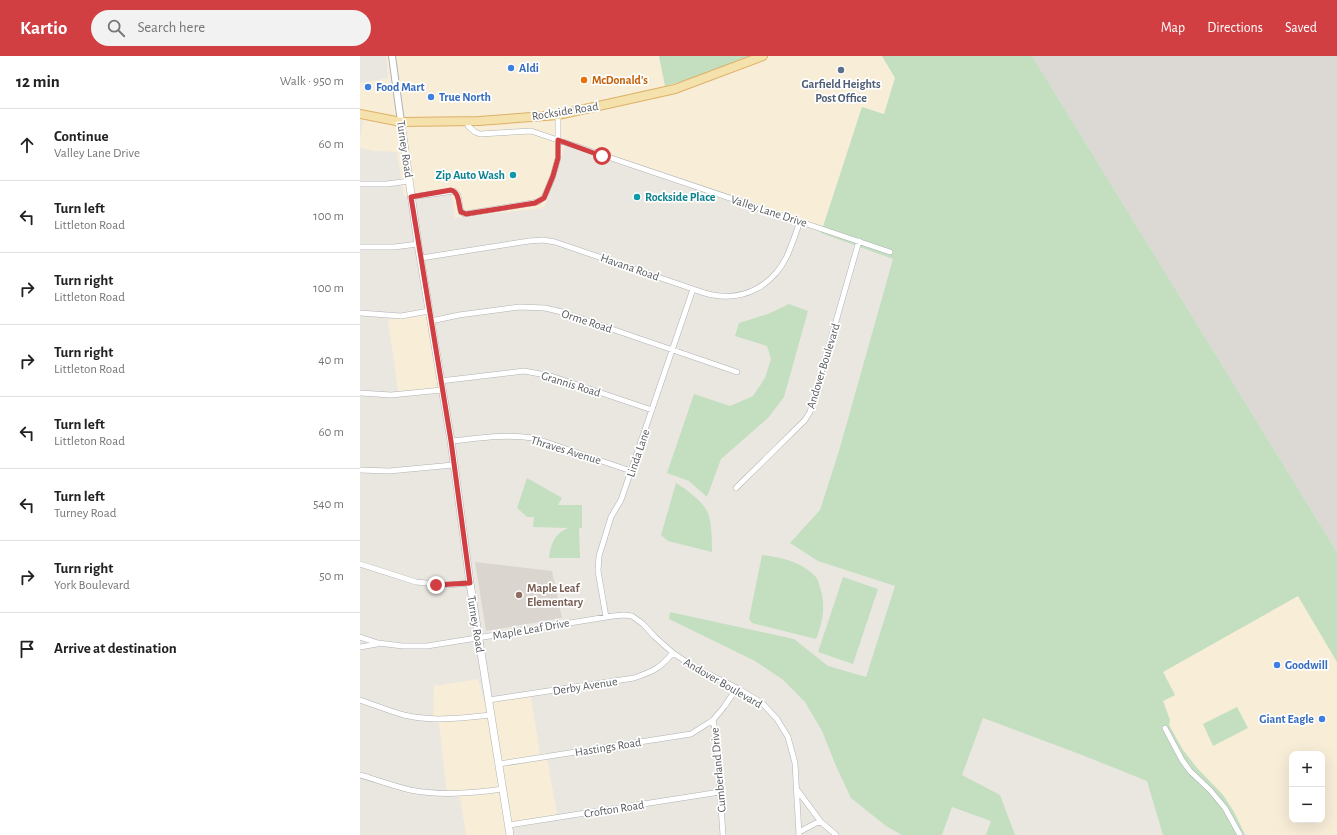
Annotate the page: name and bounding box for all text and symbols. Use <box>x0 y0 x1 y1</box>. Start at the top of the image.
search box <box>91 10 371 46</box>
icon: search <box>105 17 127 39</box>
text: Kartio <box>20 19 67 38</box>
text: Search here <box>137 20 205 35</box>
text: Map <box>1161 21 1185 35</box>
text: Directions <box>1207 21 1263 35</box>
text: Saved <box>1285 21 1317 35</box>
place label: Aldi <box>519 62 539 74</box>
marker: Aldi <box>506 63 516 73</box>
marker: Garfield Heights Post Office <box>836 65 846 75</box>
text: 12 min <box>16 73 60 90</box>
place label: McDonald's <box>592 74 648 86</box>
text: Walk · 950 m <box>280 75 344 88</box>
marker: McDonald's <box>579 75 589 85</box>
place label: Garfield Heights Post Office <box>802 78 881 104</box>
place label: Food Mart <box>376 81 425 93</box>
marker: Food Mart <box>363 82 373 92</box>
place label: True North <box>439 91 491 103</box>
marker: True North <box>426 92 436 102</box>
street label: Rockside Road <box>531 100 599 122</box>
street label: Turney Road <box>394 120 415 178</box>
text: Continue <box>54 129 109 144</box>
icon: ahead <box>16 134 38 156</box>
text: 60 m <box>318 138 344 151</box>
text: Valley Lane Drive <box>54 147 140 160</box>
route start <box>593 147 611 165</box>
place label: Zip Auto Wash <box>435 169 505 181</box>
marker: Zip Auto Wash <box>508 170 518 180</box>
place label: Rockside Place <box>645 191 716 203</box>
marker: Rockside Place <box>632 192 642 202</box>
street label: Valley Lane Drive <box>729 193 809 230</box>
text: Turn left <box>54 201 105 216</box>
icon: left <box>16 206 38 228</box>
text: 100 m <box>313 210 344 223</box>
text: Littleton Road <box>54 219 125 232</box>
street label: Havana Road <box>599 251 661 283</box>
text: Turn right <box>54 273 113 288</box>
icon: right <box>16 278 38 300</box>
text: 100 m <box>313 282 344 295</box>
text: Littleton Road <box>54 291 125 304</box>
street label: Orme Road <box>560 307 614 335</box>
street label: Andover Boulevard <box>804 322 842 410</box>
text: Turn right <box>54 345 113 360</box>
icon: right <box>16 350 38 372</box>
text: 40 m <box>318 354 344 367</box>
text: Littleton Road <box>54 363 125 376</box>
street label: Grannis Road <box>540 369 602 399</box>
text: Turn left <box>54 417 105 432</box>
icon: left <box>16 422 38 444</box>
text: 60 m <box>318 426 344 439</box>
street label: Linda Lane <box>624 427 652 479</box>
street label: Thraves Avenue <box>529 434 603 466</box>
text: Littleton Road <box>54 435 125 448</box>
text: Turn left <box>54 489 105 504</box>
icon: left <box>16 494 38 516</box>
text: 540 m <box>313 498 344 511</box>
text: Turney Road <box>54 507 116 520</box>
text: Turn right <box>54 561 113 576</box>
icon: right <box>16 566 38 588</box>
text: 50 m <box>319 570 344 583</box>
route end <box>427 576 445 594</box>
text: York Boulevard <box>54 579 130 592</box>
place label: Maple Leaf Elementary <box>527 582 584 609</box>
marker: Maple Leaf Elementary <box>514 590 524 600</box>
street label: Turney Road <box>465 595 486 654</box>
street label: Maple Leaf Drive <box>492 616 570 642</box>
icon: arrive <box>16 638 38 660</box>
text: Arrive at destination <box>54 641 177 656</box>
street label: Andover Boulevard <box>682 656 764 710</box>
place label: Goodwill <box>1285 659 1328 671</box>
marker: Goodwill <box>1272 660 1282 670</box>
street label: Derby Avenue <box>552 675 618 698</box>
place label: Giant Eagle <box>1259 713 1314 725</box>
marker: Giant Eagle <box>1317 714 1327 724</box>
street label: Cumberland Drive <box>708 727 728 813</box>
street label: Hastings Road <box>574 736 642 758</box>
map controls <box>1289 751 1325 823</box>
button: + <box>1289 751 1325 787</box>
button: − <box>1289 787 1325 823</box>
street label: Crofton Road <box>583 798 645 820</box>

